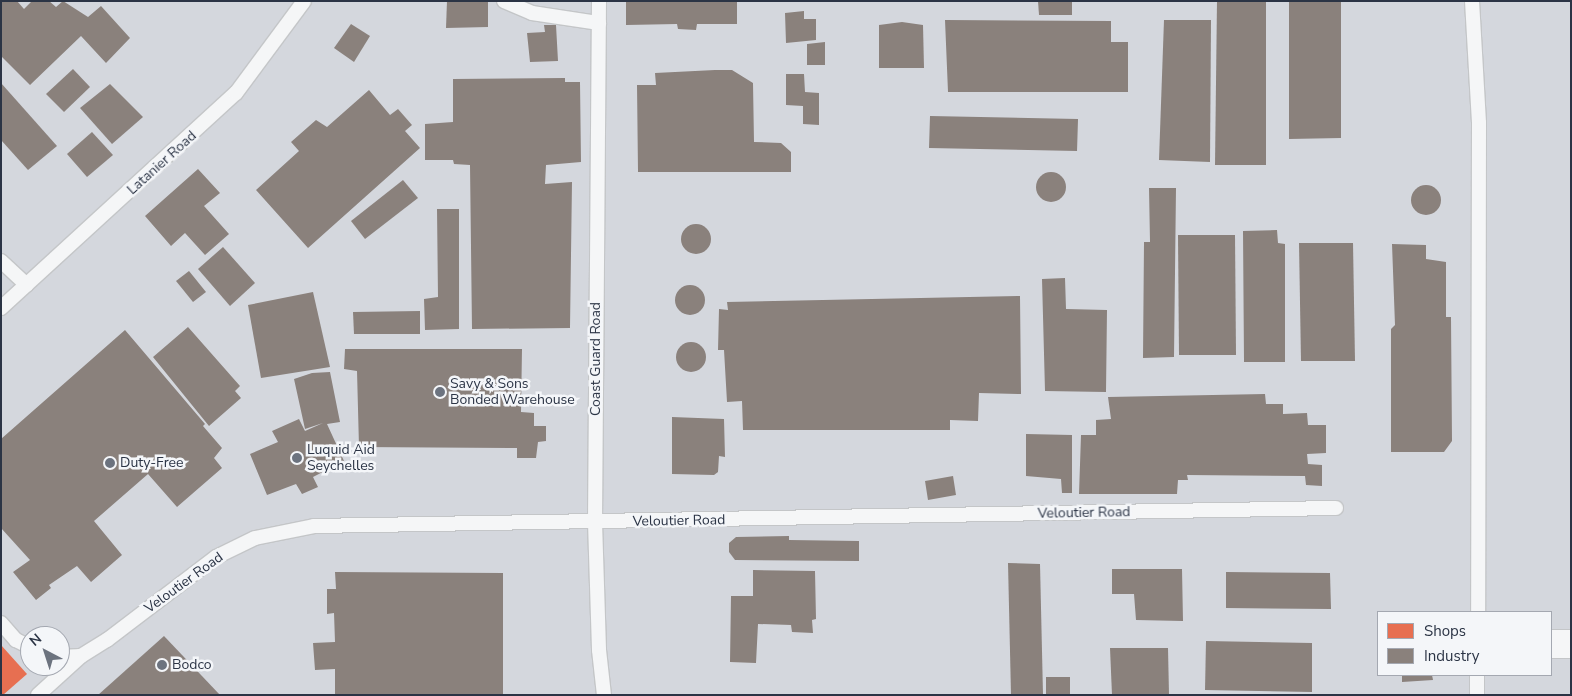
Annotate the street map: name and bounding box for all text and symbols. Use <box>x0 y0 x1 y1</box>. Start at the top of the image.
street label: Latanier Road <box>124 128 200 198</box>
street label: Coast Guard Road <box>588 302 604 416</box>
place label: Savy & Sons Bonded Warehouse <box>450 376 575 408</box>
marker: Savy & Sons Bonded Warehouse <box>434 386 446 398</box>
place label: Luquid Aid Seychelles <box>307 442 375 474</box>
marker: Luquid Aid Seychelles <box>291 452 303 464</box>
place label: Duty-Free <box>120 455 183 471</box>
marker: Duty-Free <box>104 457 116 469</box>
street label: Veloutier Road <box>1037 504 1131 522</box>
street label: Veloutier Road <box>632 512 726 530</box>
street label: Veloutier Road <box>142 549 226 617</box>
legend <box>1377 611 1552 676</box>
text: Shops <box>1424 621 1466 641</box>
north arrow <box>20 626 70 676</box>
text: N <box>26 629 46 651</box>
text: Industry <box>1424 646 1479 666</box>
place label: Bodco <box>172 657 212 673</box>
marker: Bodco <box>156 659 168 671</box>

